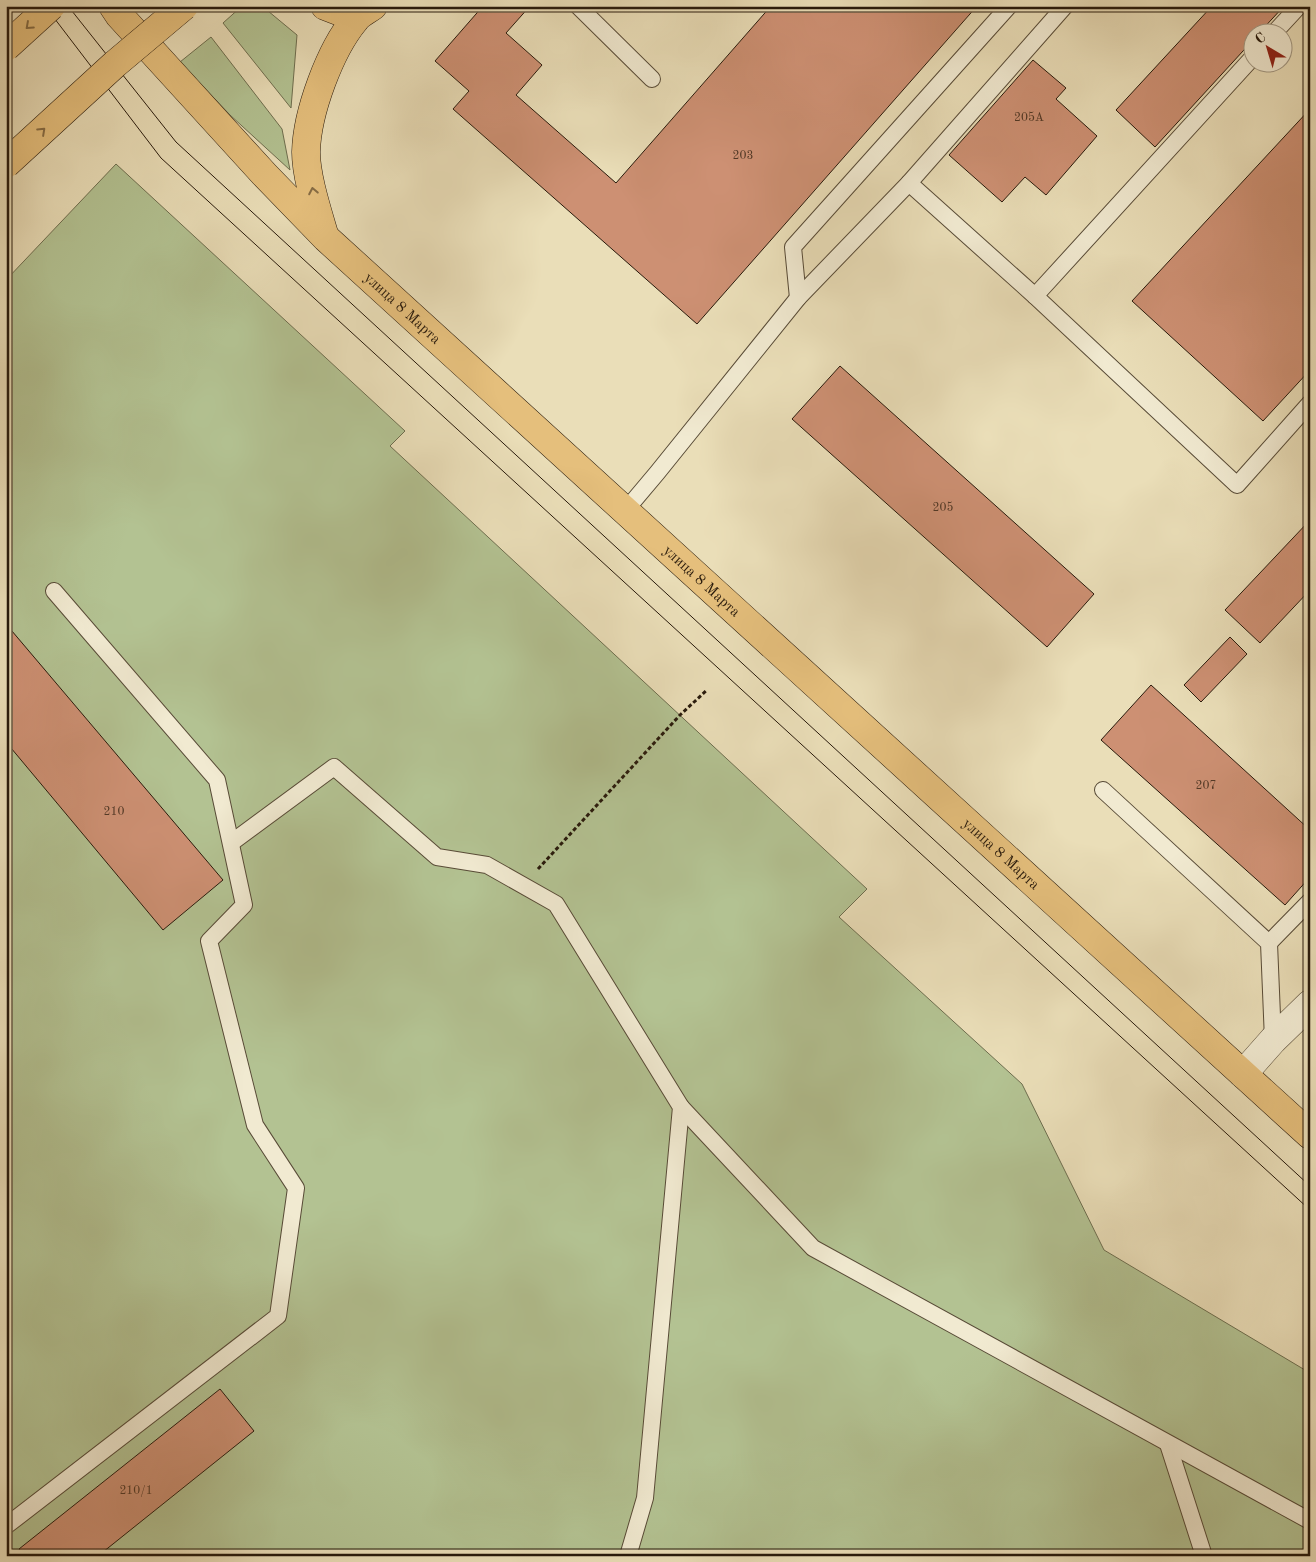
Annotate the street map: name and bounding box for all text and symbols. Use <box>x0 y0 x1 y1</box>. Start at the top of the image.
one-way arrow <box>25 21 34 30</box>
north arrow <box>1244 22 1294 72</box>
text: С <box>1253 30 1269 47</box>
house number: 205А <box>1014 111 1044 124</box>
one-way arrow <box>37 128 46 137</box>
house number: 203 <box>733 150 753 162</box>
one-way arrow <box>308 186 318 195</box>
street label: улица 8 Марта <box>361 271 443 348</box>
house number: 205 <box>933 501 953 514</box>
street label: улица 8 Марта <box>660 543 743 621</box>
house number: 207 <box>1196 780 1216 792</box>
house number: 210 <box>104 806 124 818</box>
street label: улица 8 Марта <box>959 816 1042 894</box>
house number: 210/1 <box>119 1485 153 1497</box>

